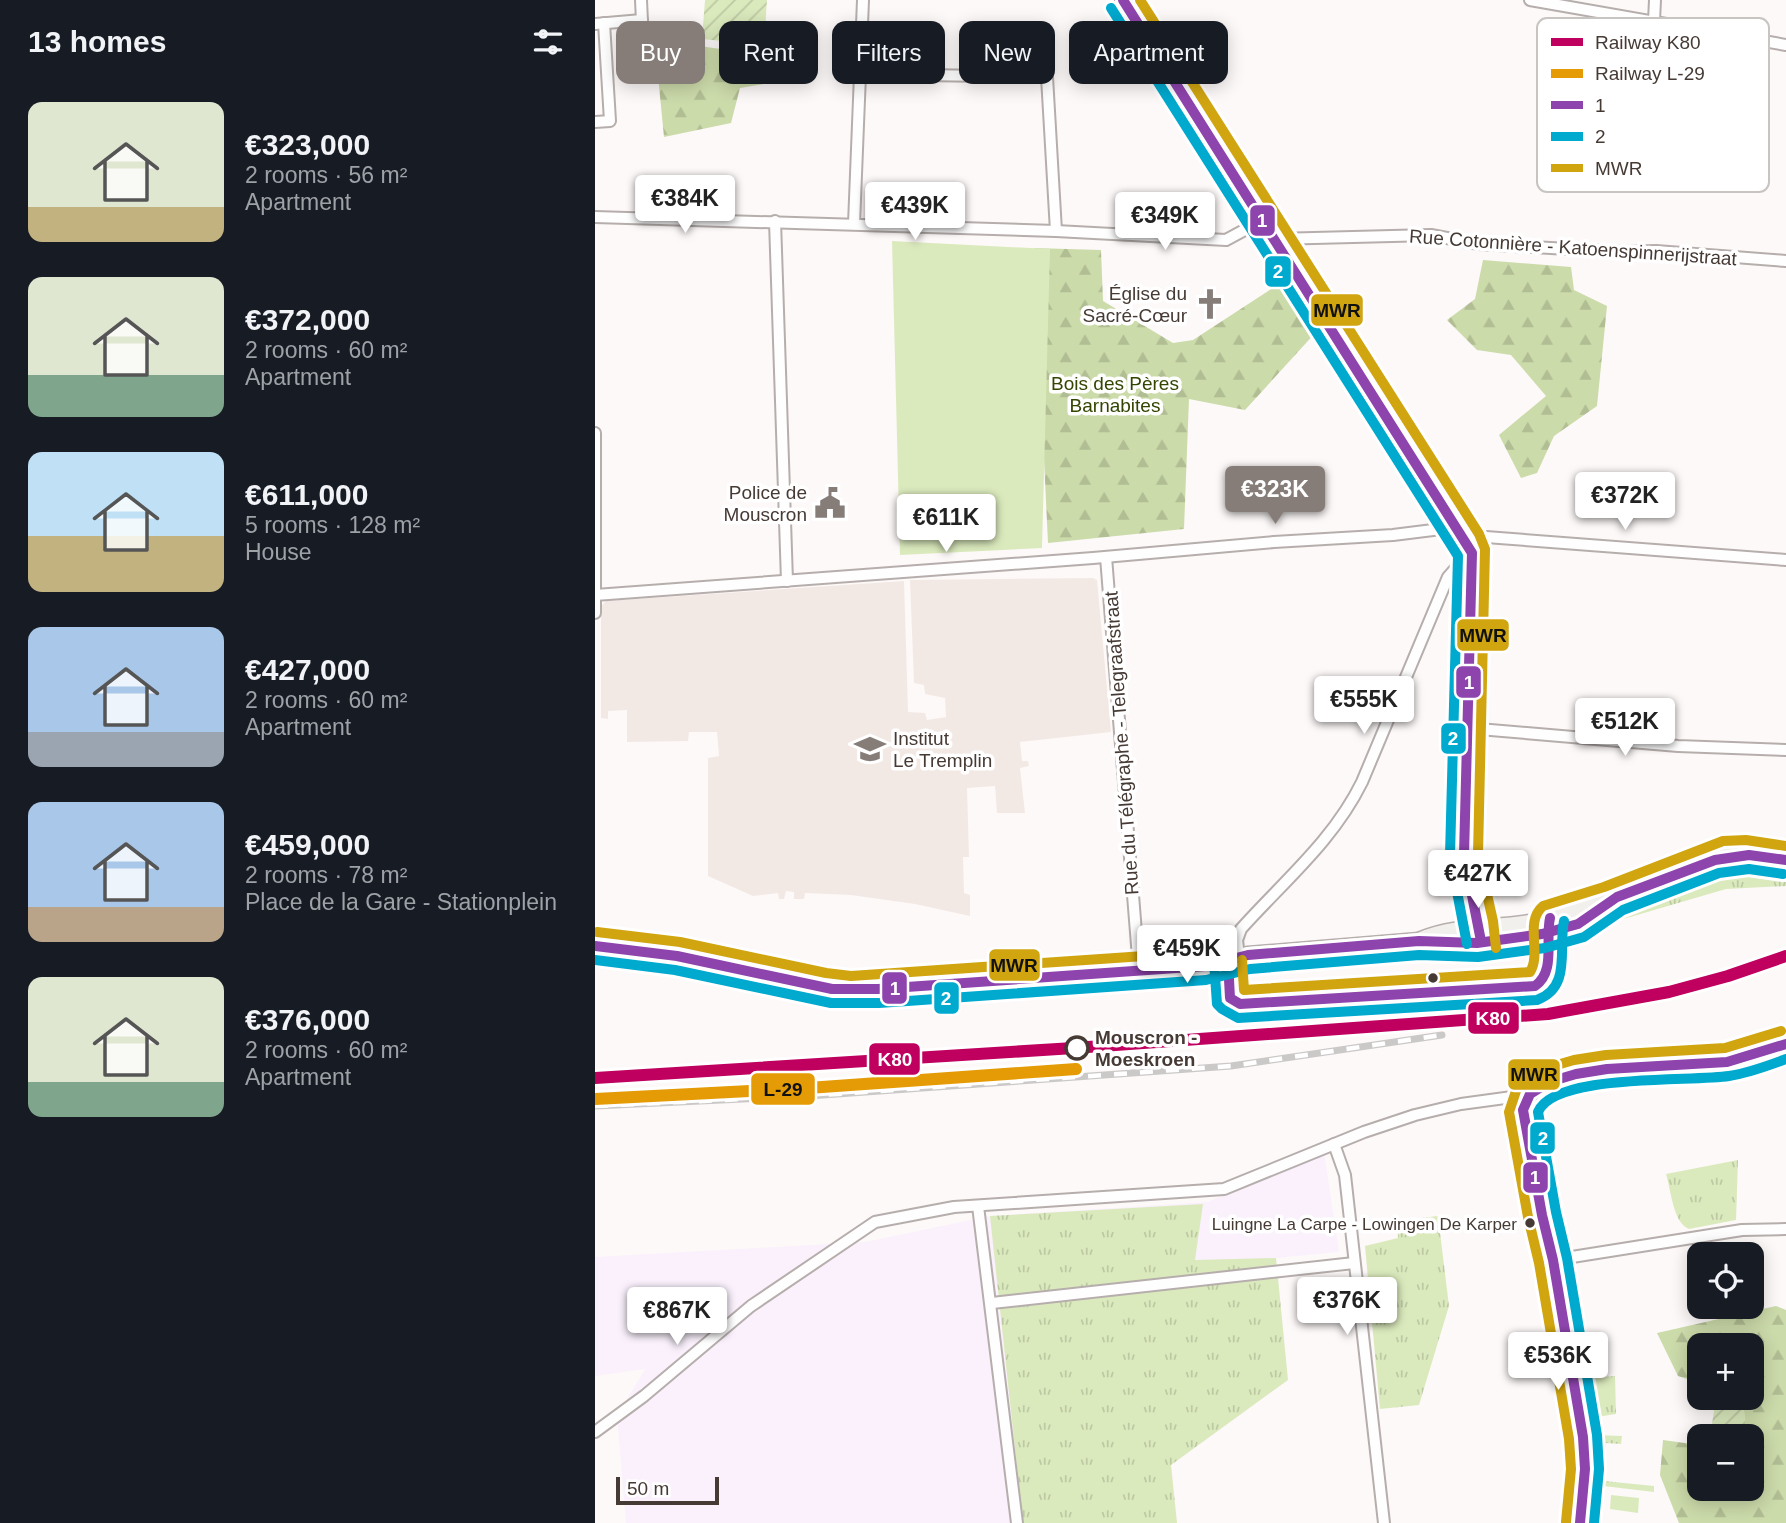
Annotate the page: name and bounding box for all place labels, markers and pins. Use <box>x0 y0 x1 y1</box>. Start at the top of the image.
pin: €384K <box>636 176 734 235</box>
pin: €439K <box>866 182 964 242</box>
pin: €349K <box>1116 192 1214 252</box>
place label: Église du Sacré-Cœur <box>1082 283 1188 326</box>
church icon: Église du Sacré-Cœur <box>1193 287 1227 321</box>
pin: €323K <box>1226 466 1324 526</box>
pin: €372K <box>1576 472 1674 532</box>
place label: Police de Mouscron <box>724 482 807 525</box>
public building icon: Police de Mouscron <box>813 486 847 520</box>
pin: €611K <box>897 494 995 554</box>
pin: €555K <box>1315 676 1413 736</box>
pin: €512K <box>1576 698 1674 758</box>
place label: Institut Le Tremplin <box>893 728 992 771</box>
school or university icon: Institut Le Tremplin <box>853 732 887 766</box>
pin: €427K <box>1429 850 1527 910</box>
pin: €459K <box>1138 926 1236 985</box>
unlabelled marker <box>1426 971 1440 985</box>
place label: Mouscron - Moeskroen <box>1095 1027 1197 1070</box>
marker: Mouscron - Moeskroen <box>1065 1036 1089 1060</box>
place label: Luingne La Carpe - Lowingen De Karper <box>1212 1215 1517 1234</box>
marker: Luingne La Carpe - Lowingen De Karper <box>1523 1216 1537 1230</box>
pin: €376K <box>1298 1278 1396 1337</box>
pin: €867K <box>628 1288 726 1347</box>
pin: €536K <box>1509 1332 1607 1392</box>

